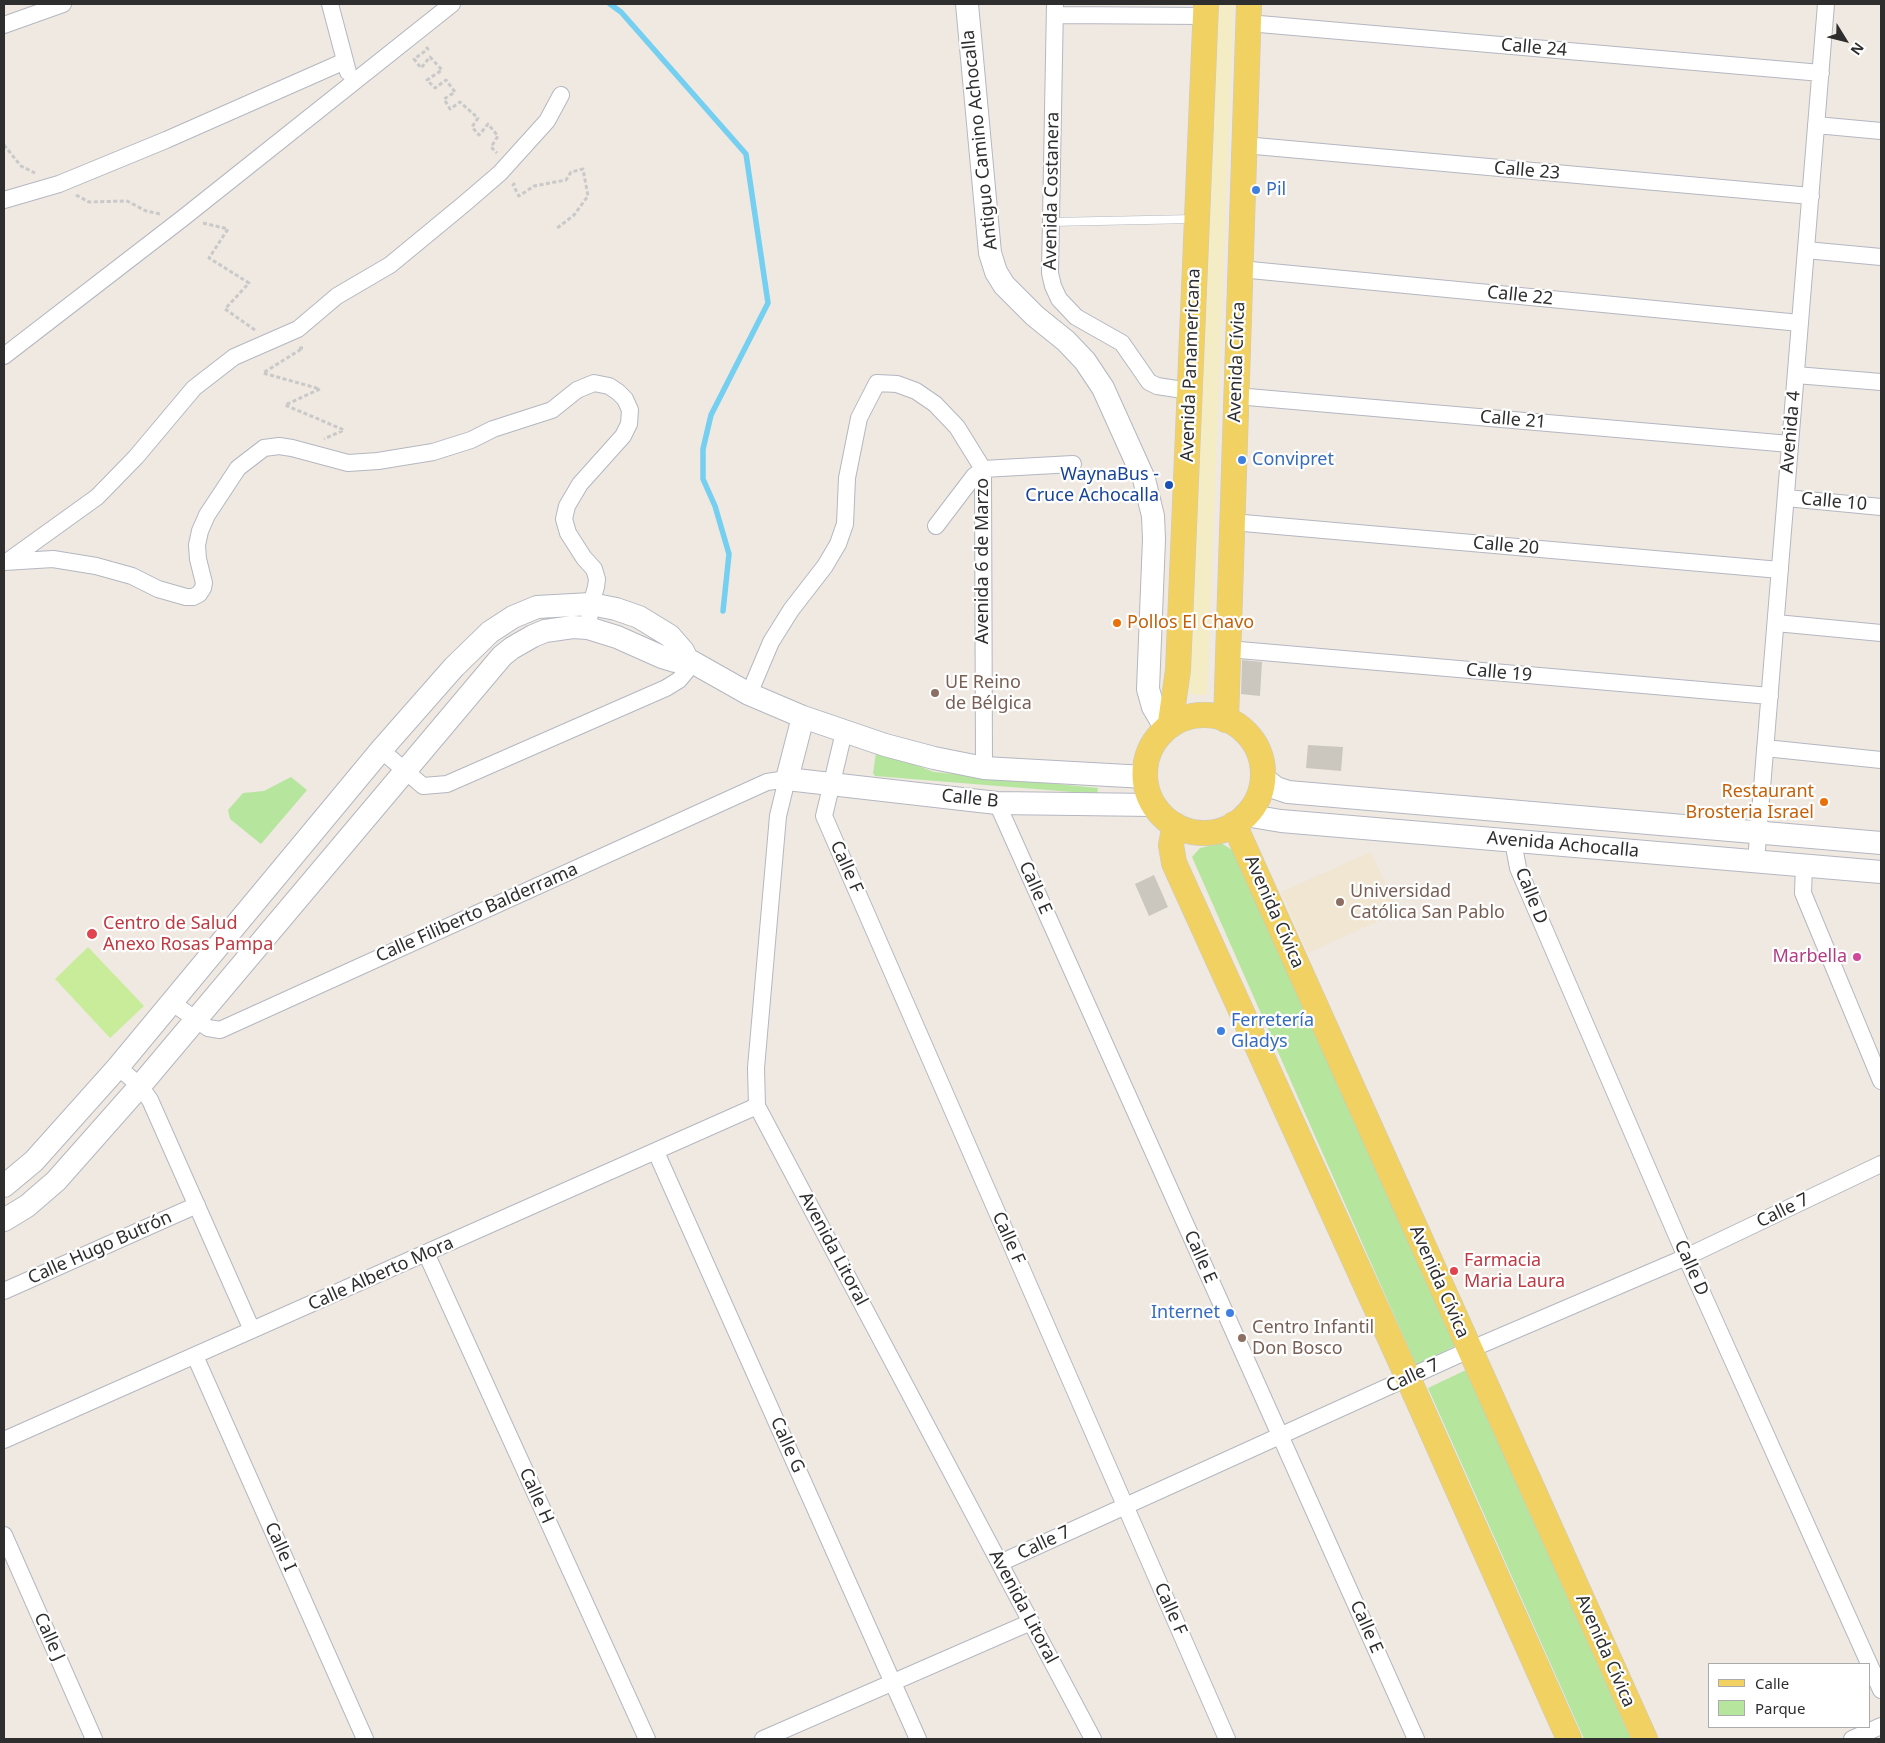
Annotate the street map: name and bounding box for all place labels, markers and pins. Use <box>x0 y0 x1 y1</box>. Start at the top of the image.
place label: Pil <box>1266 179 1286 201</box>
marker: Pil <box>1250 184 1262 196</box>
place label: Convipret <box>1252 449 1334 471</box>
marker: Convipret <box>1236 454 1248 466</box>
place label: WaynaBus - Cruce Achocalla <box>1025 464 1159 506</box>
marker: WaynaBus - Cruce Achocalla <box>1163 479 1175 491</box>
place label: Pollos El Chavo <box>1127 612 1254 634</box>
marker: Pollos El Chavo <box>1111 617 1123 629</box>
place label: UE Reino de Bélgica <box>945 672 1032 714</box>
marker: UE Reino de Bélgica <box>929 687 941 699</box>
place label: Restaurant Brosteria Israel <box>1686 781 1814 824</box>
marker: Restaurant Brosteria Israel <box>1818 796 1830 808</box>
place label: Universidad Católica San Pablo <box>1350 881 1505 924</box>
marker: Universidad Católica San Pablo <box>1334 896 1346 908</box>
place label: Centro de Salud Anexo Rosas Pampa <box>103 913 273 956</box>
marker: Centro de Salud Anexo Rosas Pampa <box>85 927 99 941</box>
place label: Marbella <box>1773 946 1847 968</box>
marker: Marbella <box>1851 951 1863 963</box>
place label: Ferretería Gladys <box>1231 1010 1314 1052</box>
marker: Ferretería Gladys <box>1215 1025 1227 1037</box>
place label: Farmacia Maria Laura <box>1464 1250 1565 1292</box>
marker: Farmacia Maria Laura <box>1448 1265 1460 1277</box>
place label: Internet <box>1151 1302 1220 1324</box>
marker: Internet <box>1224 1307 1236 1319</box>
place label: Centro Infantil Don Bosco <box>1252 1317 1374 1360</box>
marker: Centro Infantil Don Bosco <box>1236 1332 1248 1344</box>

